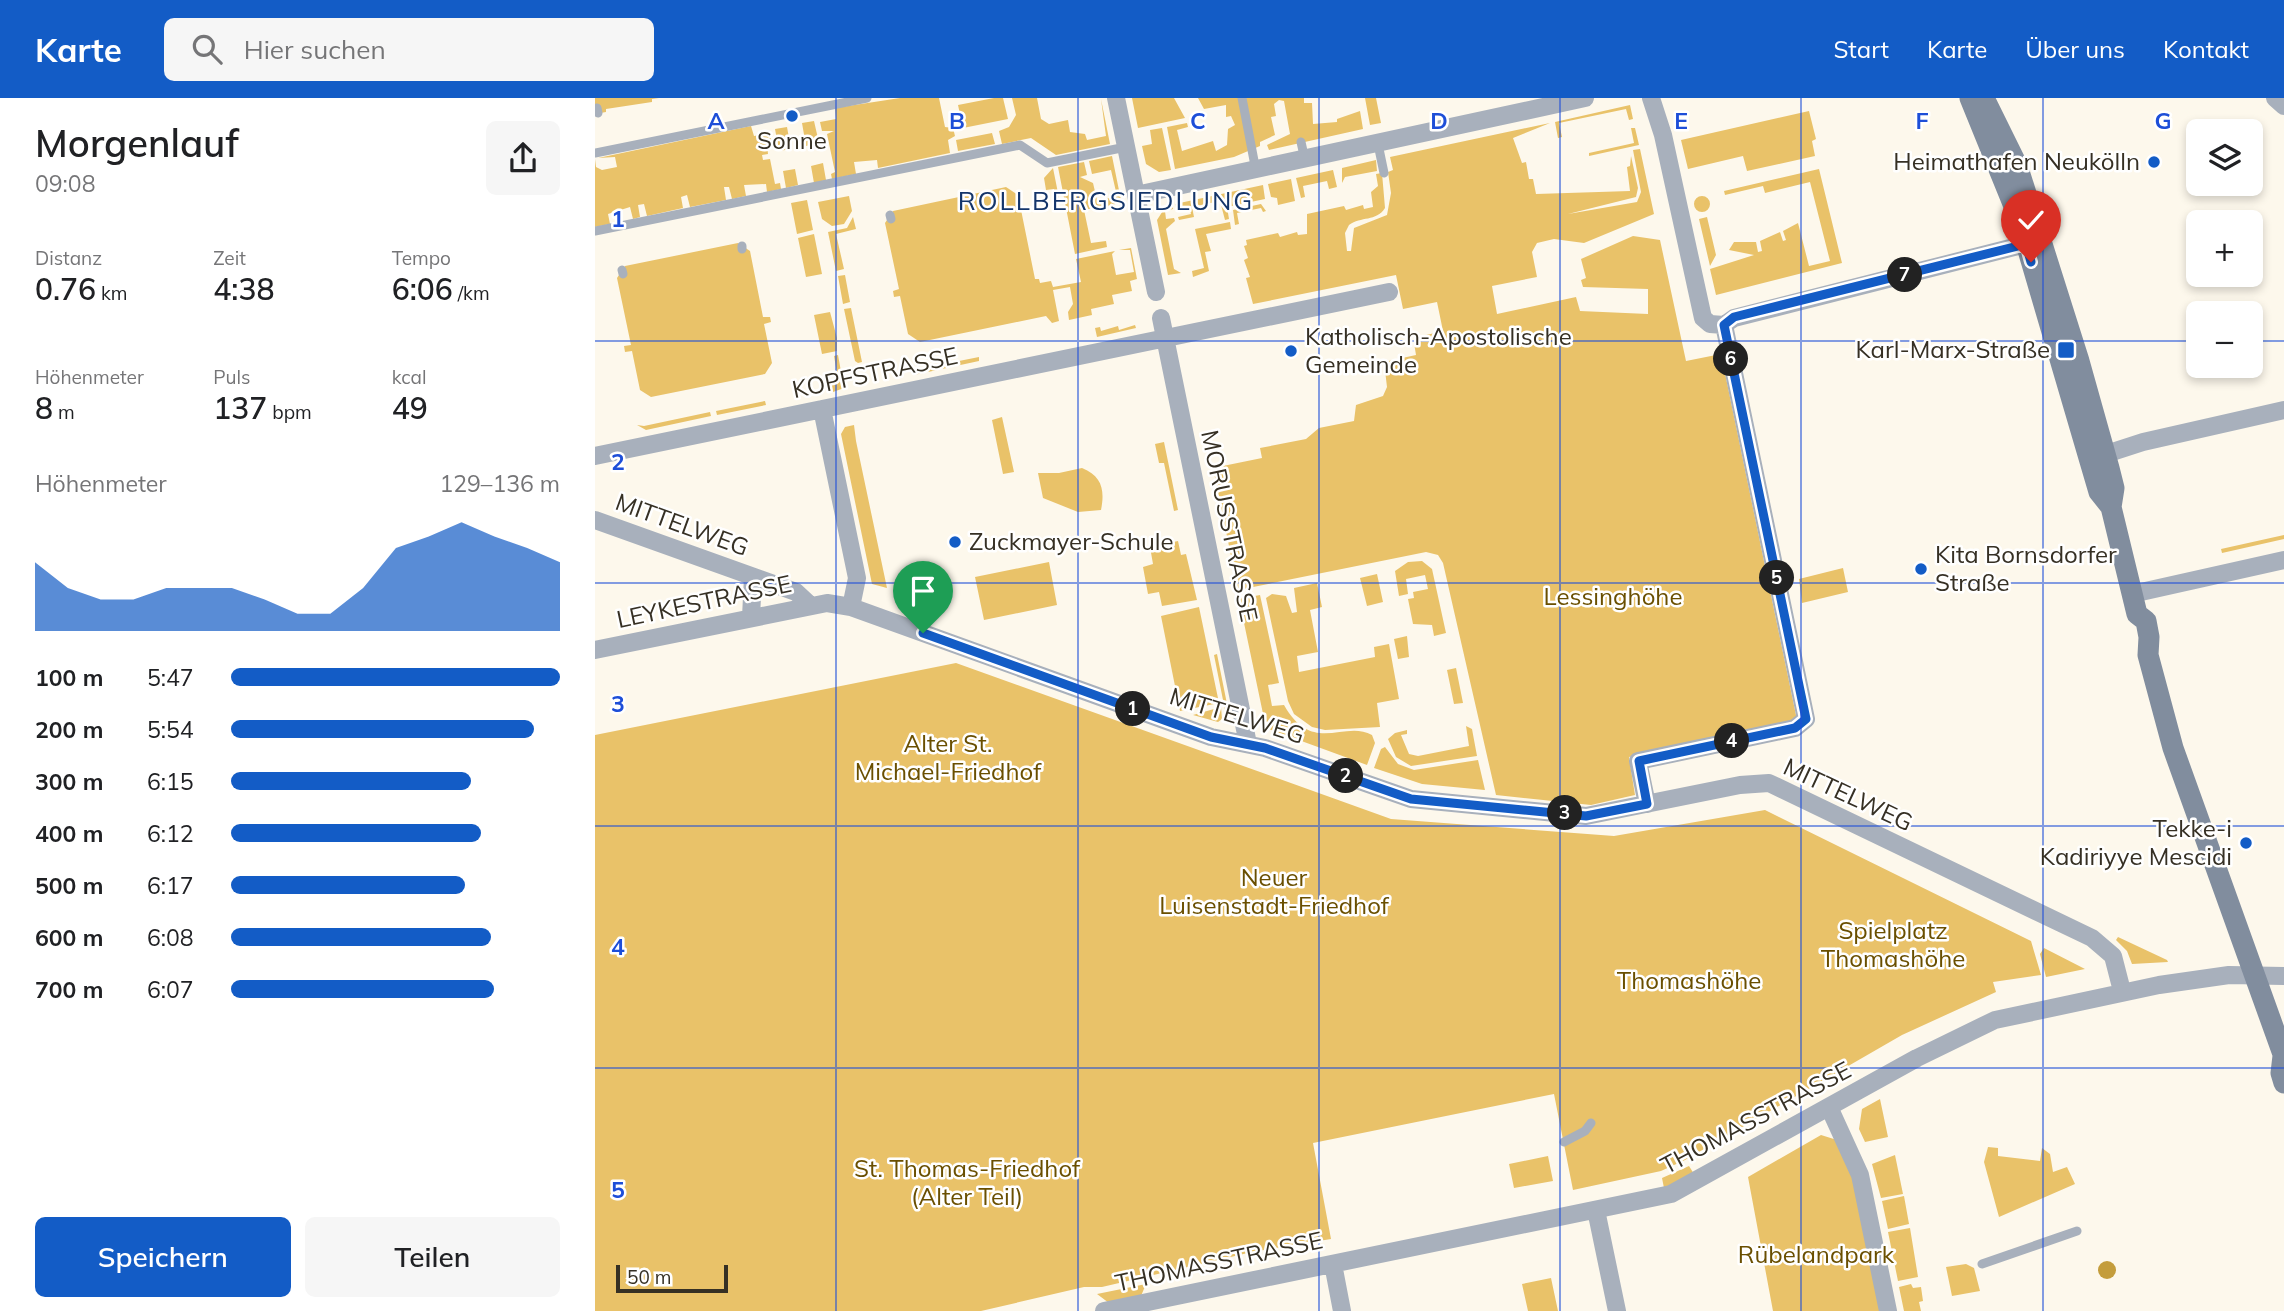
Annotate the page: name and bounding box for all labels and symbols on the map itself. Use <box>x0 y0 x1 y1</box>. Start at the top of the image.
text: A <box>707 106 725 135</box>
text: B <box>949 106 965 135</box>
text: C <box>1190 106 1206 135</box>
text: D <box>1430 106 1448 135</box>
text: E <box>1674 106 1688 135</box>
text: F <box>1915 106 1929 135</box>
text: G <box>2154 106 2172 135</box>
marker: Sonne <box>784 108 800 124</box>
place label: Sonne <box>757 125 827 155</box>
place label: Heimathafen Neukölln <box>1893 146 2140 176</box>
marker: Heimathafen Neukölln <box>2146 154 2162 170</box>
district label: ROLLBERGSIEDLUNG <box>958 184 1254 217</box>
pin <box>2001 190 2061 262</box>
text: 1 <box>611 204 625 233</box>
pin: 7 <box>1887 258 1923 292</box>
place label: Katholisch-Apostolische Gemeinde <box>1305 321 1572 379</box>
place label: Karl-Marx-Straße <box>1855 334 2050 364</box>
street label: KOPFSTRASSE <box>789 340 960 404</box>
marker: Karl-Marx-Straße <box>2056 340 2076 360</box>
pin: 6 <box>1713 342 1749 376</box>
marker: Katholisch-Apostolische Gemeinde <box>1283 343 1299 359</box>
street label: MORUSSTRASSE <box>1195 427 1265 624</box>
text: 2 <box>611 447 625 476</box>
street label: MITTELWEG <box>612 486 753 562</box>
place label: Zuckmayer-Schule <box>969 526 1174 556</box>
marker: Zuckmayer-Schule <box>947 534 963 550</box>
place label: Kita Bornsdorfer Straße <box>1935 539 2117 597</box>
pin: 5 <box>1759 560 1795 596</box>
pin <box>893 561 953 633</box>
marker: Kita Bornsdorfer Straße <box>1913 561 1929 577</box>
street label: LEYKESTRASSE <box>614 568 794 634</box>
park label: Lessinghöhe <box>1544 581 1682 611</box>
street label: MITTELWEG <box>1166 680 1308 750</box>
text: 3 <box>611 689 625 718</box>
pin: 1 <box>1115 692 1151 726</box>
pin: 4 <box>1715 724 1749 758</box>
park label: Alter St. Michael-Friedhof <box>855 728 1042 786</box>
street label: MITTELWEG <box>1779 751 1918 837</box>
pin: 2 <box>1329 758 1363 794</box>
pin: 3 <box>1548 796 1583 830</box>
place label: Tekke-i Kadiriyye Mescidi <box>2040 813 2232 871</box>
marker: Tekke-i Kadiriyye Mescidi <box>2238 835 2254 851</box>
park label: Neuer Luisenstadt-Friedhof <box>1159 862 1390 920</box>
park label: Spielplatz Thomashöhe <box>1821 915 1965 973</box>
text: 4 <box>611 932 625 961</box>
park label: Thomashöhe <box>1617 965 1761 995</box>
street label: THOMASSTRASSE <box>1655 1054 1856 1180</box>
park label: St. Thomas-Friedhof (Alter Teil) <box>854 1153 1081 1211</box>
text: 5 <box>611 1175 625 1204</box>
street label: THOMASSTRASSE <box>1112 1224 1325 1298</box>
park label: Rübelandpark <box>1738 1239 1895 1269</box>
scale bar <box>616 1262 728 1294</box>

